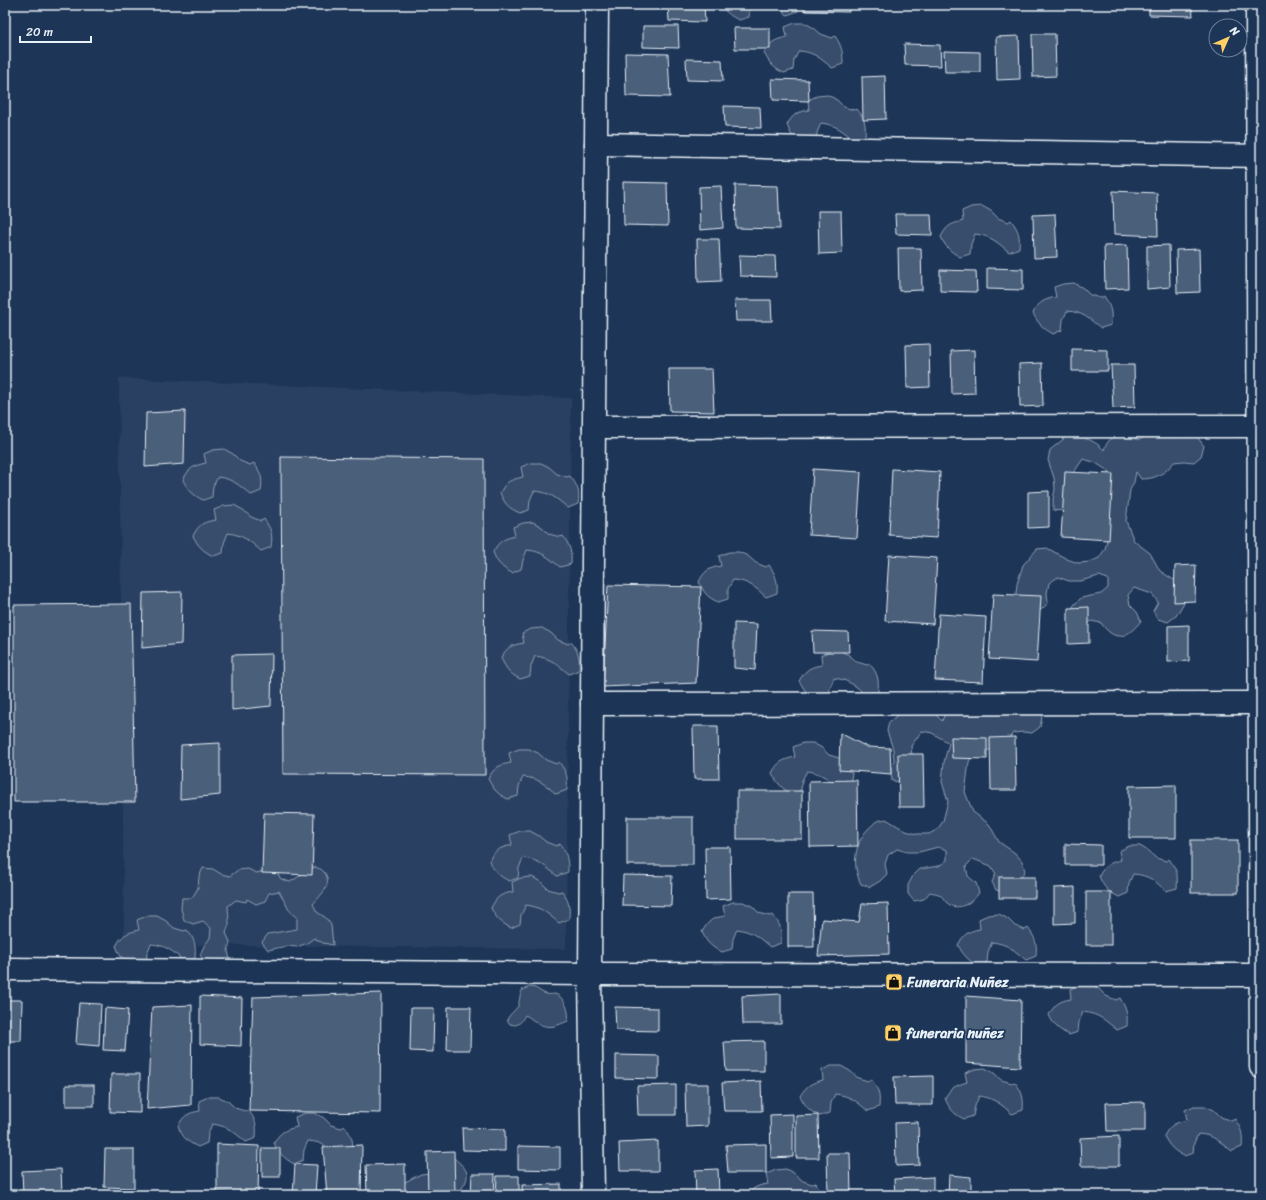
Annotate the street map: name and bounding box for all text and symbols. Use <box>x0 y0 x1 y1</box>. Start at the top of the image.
scale bar <box>20 18 91 44</box>
north arrow <box>1208 18 1248 58</box>
text: 20 m <box>26 21 53 43</box>
text: N <box>1225 21 1244 41</box>
place label: Funeraria Nuñez <box>906 970 1010 995</box>
shop icon: Funeraria Nuñez <box>884 972 904 992</box>
place label: funeraria nuñez <box>906 1021 1004 1046</box>
shop icon: funeraria nuñez <box>883 1023 903 1043</box>

